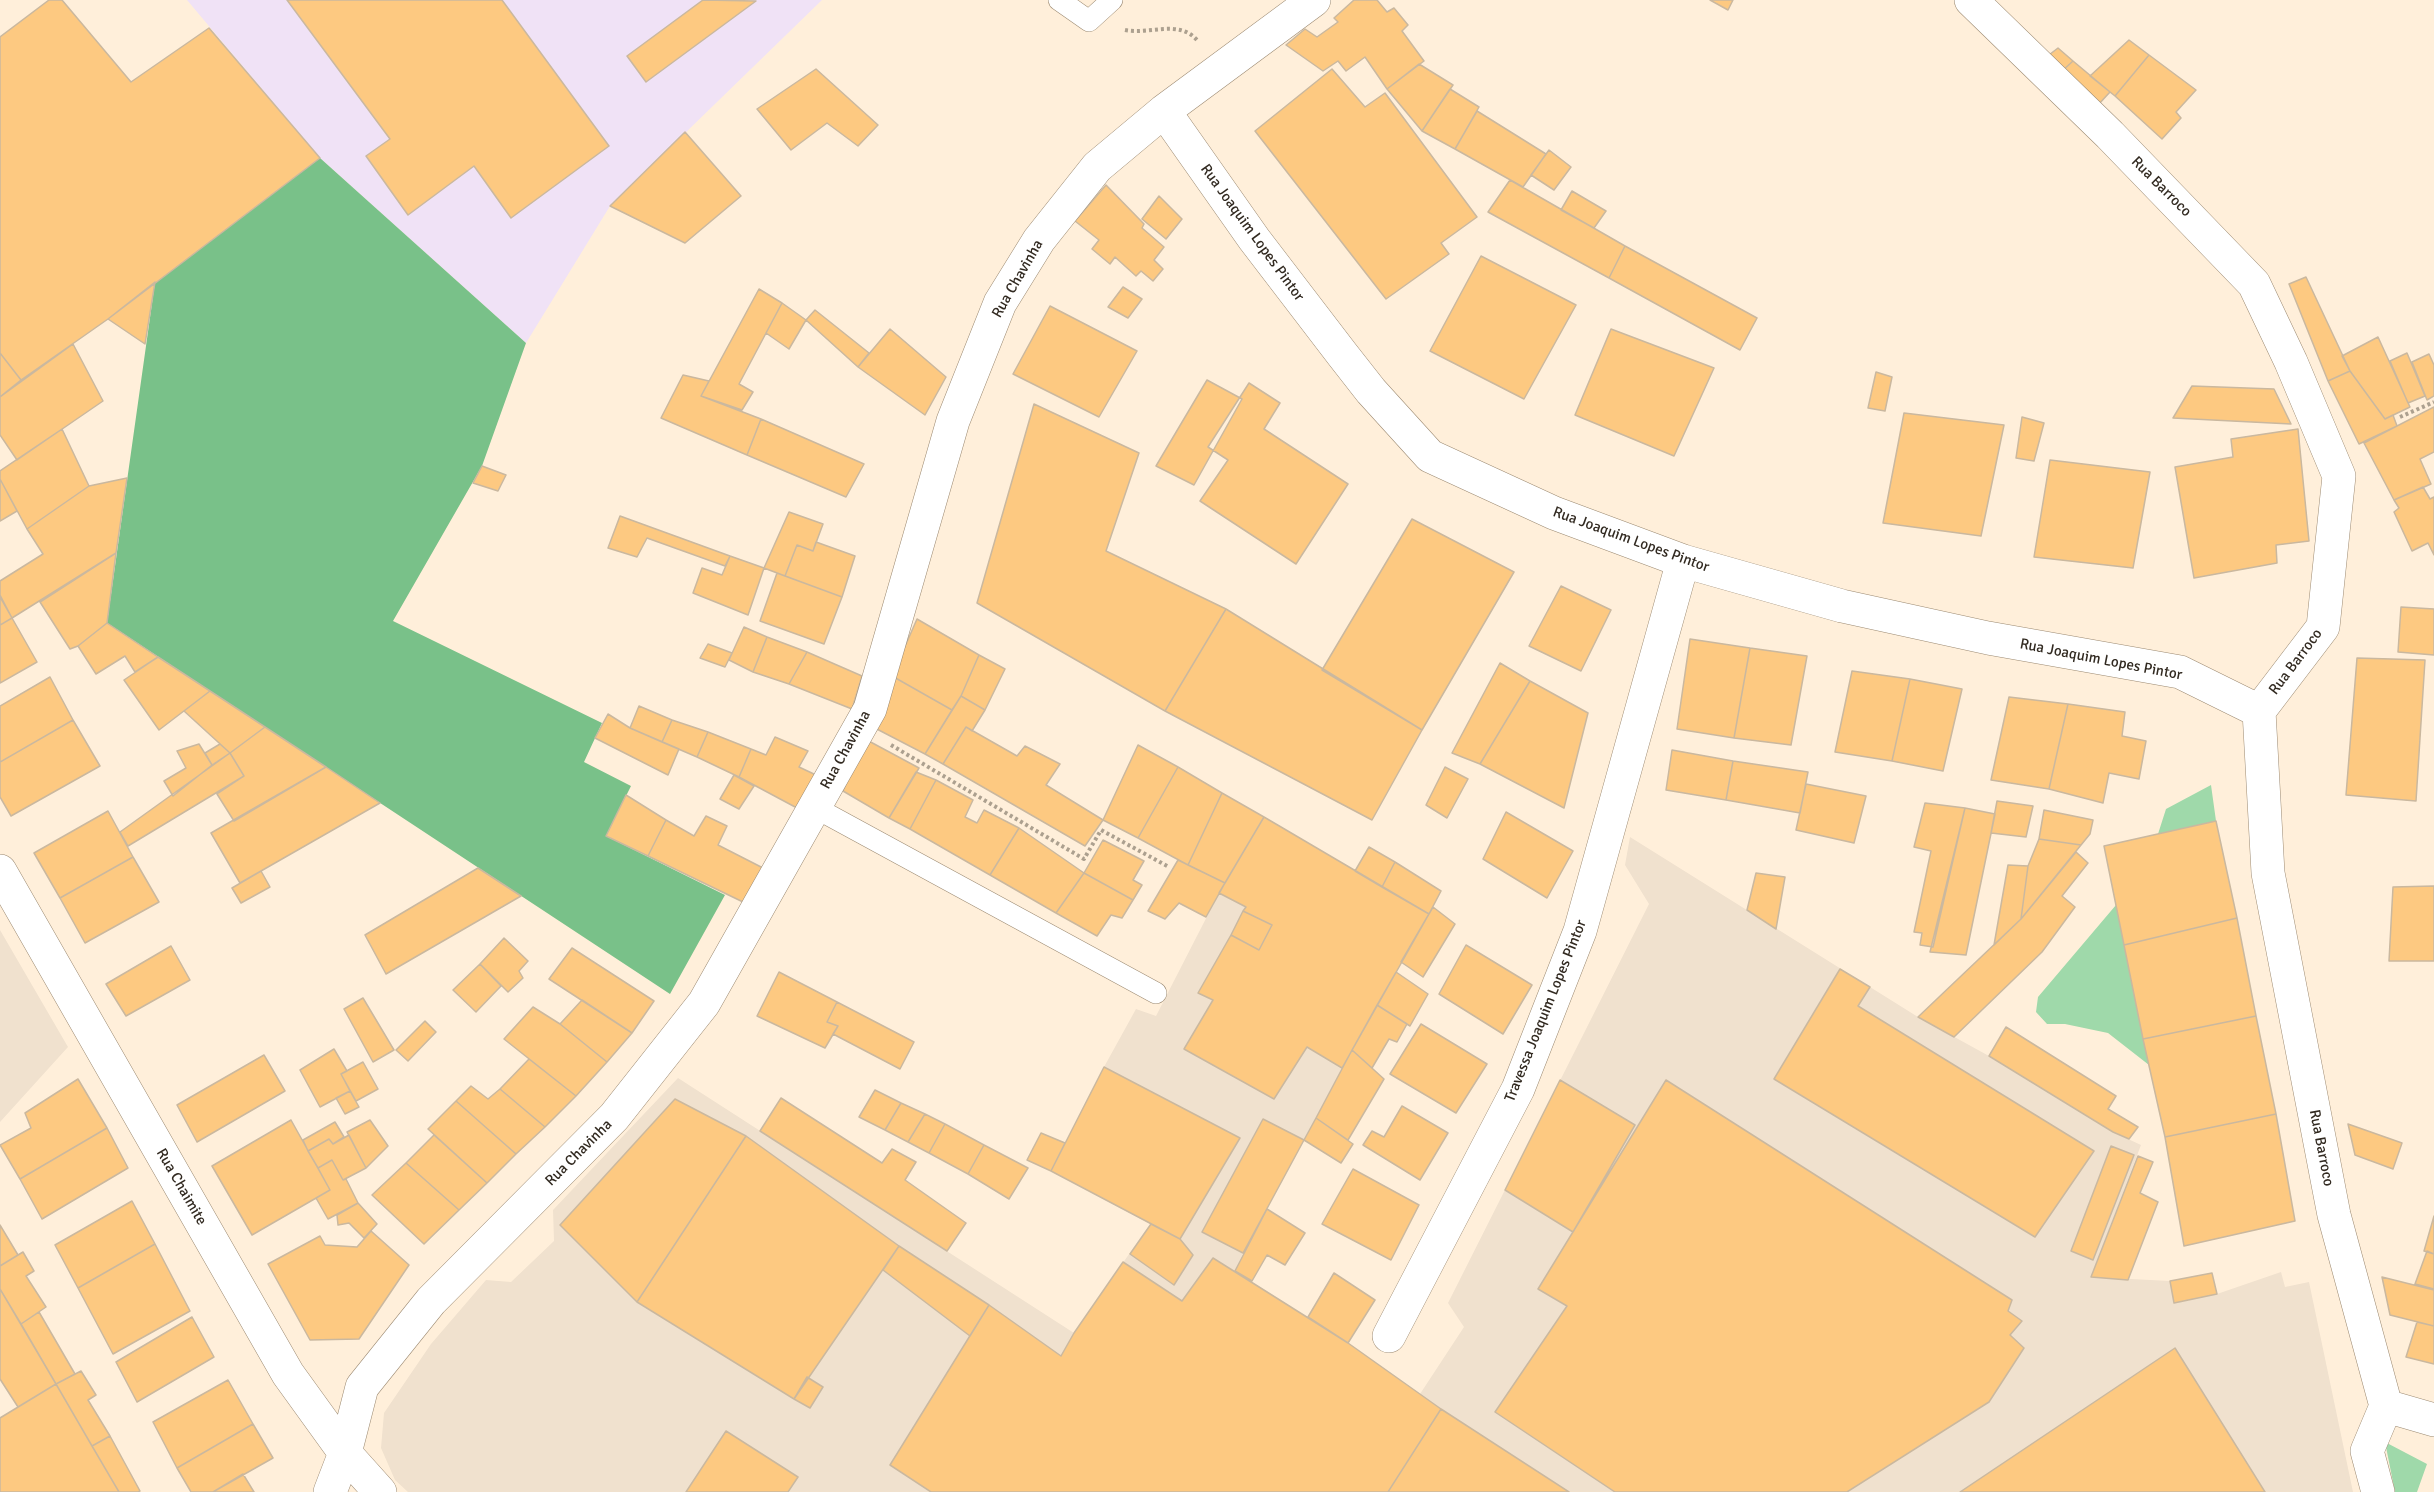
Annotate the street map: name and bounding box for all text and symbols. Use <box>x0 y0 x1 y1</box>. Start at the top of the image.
street label: Rua Barroco <box>2127 153 2195 221</box>
street label: Rua Joaquim Lopes Pintor <box>1196 161 1308 305</box>
street label: Rua Chavinha <box>988 237 1048 321</box>
street label: Rua Joaquim Lopes Pintor <box>1550 503 1712 577</box>
street label: Rua Barroco <box>2265 626 2327 698</box>
street label: Rua Joaquim Lopes Pintor <box>2018 635 2184 685</box>
street label: Rua Chavinha <box>817 708 875 792</box>
street label: Travessa Joaquim Lopes Pintor <box>1501 917 1591 1105</box>
street label: Rua Barroco <box>2305 1108 2337 1188</box>
street label: Rua Chavinha <box>542 1116 616 1190</box>
street label: Rua Chaimite <box>152 1146 210 1228</box>

